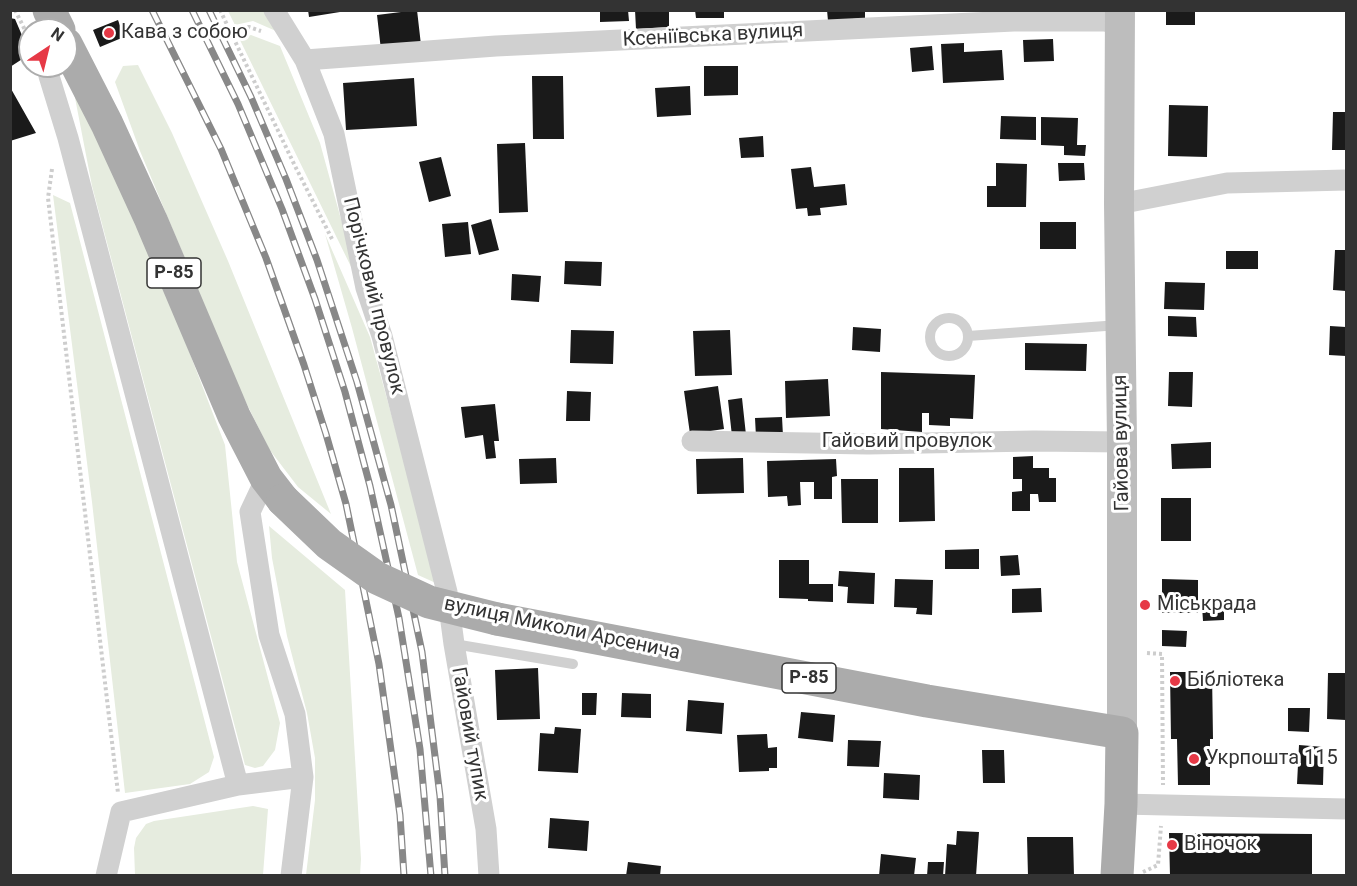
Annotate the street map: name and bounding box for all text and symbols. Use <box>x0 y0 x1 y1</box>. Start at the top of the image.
north arrow <box>18 18 78 78</box>
street label: Ксеніївська вулиця <box>622 19 804 53</box>
place label: Кава з собою <box>121 21 248 45</box>
text: N <box>47 23 68 46</box>
marker: Кава з собою <box>102 26 116 40</box>
street label: Порічковий провулок <box>337 195 409 397</box>
road number: Р-85 <box>147 258 201 288</box>
street label: Гайова вулиця <box>1109 375 1135 511</box>
street label: Гайовий провулок <box>822 430 992 454</box>
street label: вулиця Миколи Арсенича <box>442 592 682 666</box>
place label: Міськрада <box>1157 593 1257 617</box>
marker: Міськрада <box>1138 598 1152 612</box>
road number: Р-85 <box>782 663 836 693</box>
street label: Гайовий тупик <box>445 665 493 803</box>
place label: Бібліотека <box>1187 669 1284 693</box>
marker: Бібліотека <box>1168 674 1182 688</box>
place label: Укрпошта 115 <box>1206 747 1338 771</box>
marker: Укрпошта 115 <box>1187 752 1201 766</box>
place label: Віночок <box>1184 833 1257 857</box>
marker: Віночок <box>1165 838 1179 852</box>

